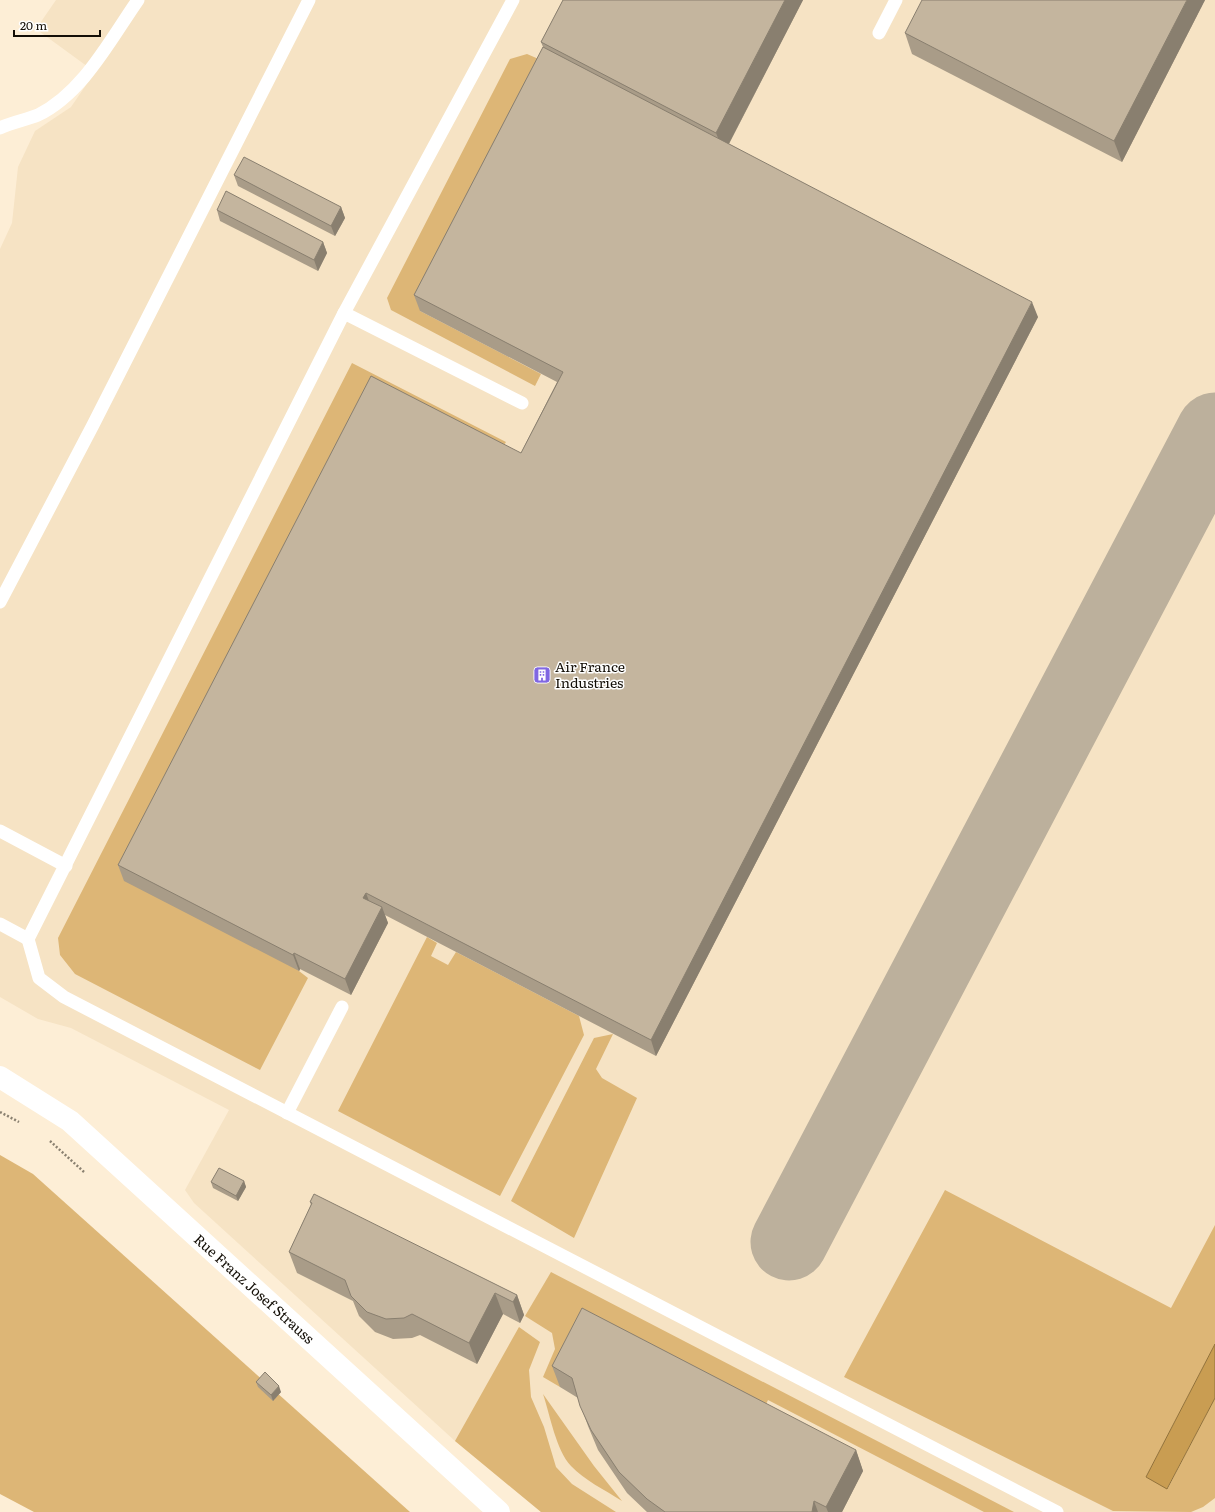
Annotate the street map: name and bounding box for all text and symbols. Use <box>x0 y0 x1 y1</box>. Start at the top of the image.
scale bar <box>14 12 100 38</box>
text: 20 m <box>20 16 47 34</box>
place label: Air France Industries <box>555 656 625 692</box>
building icon: Air France Industries <box>532 665 552 685</box>
street label: Rue Franz Josef Strauss <box>190 1229 319 1348</box>

